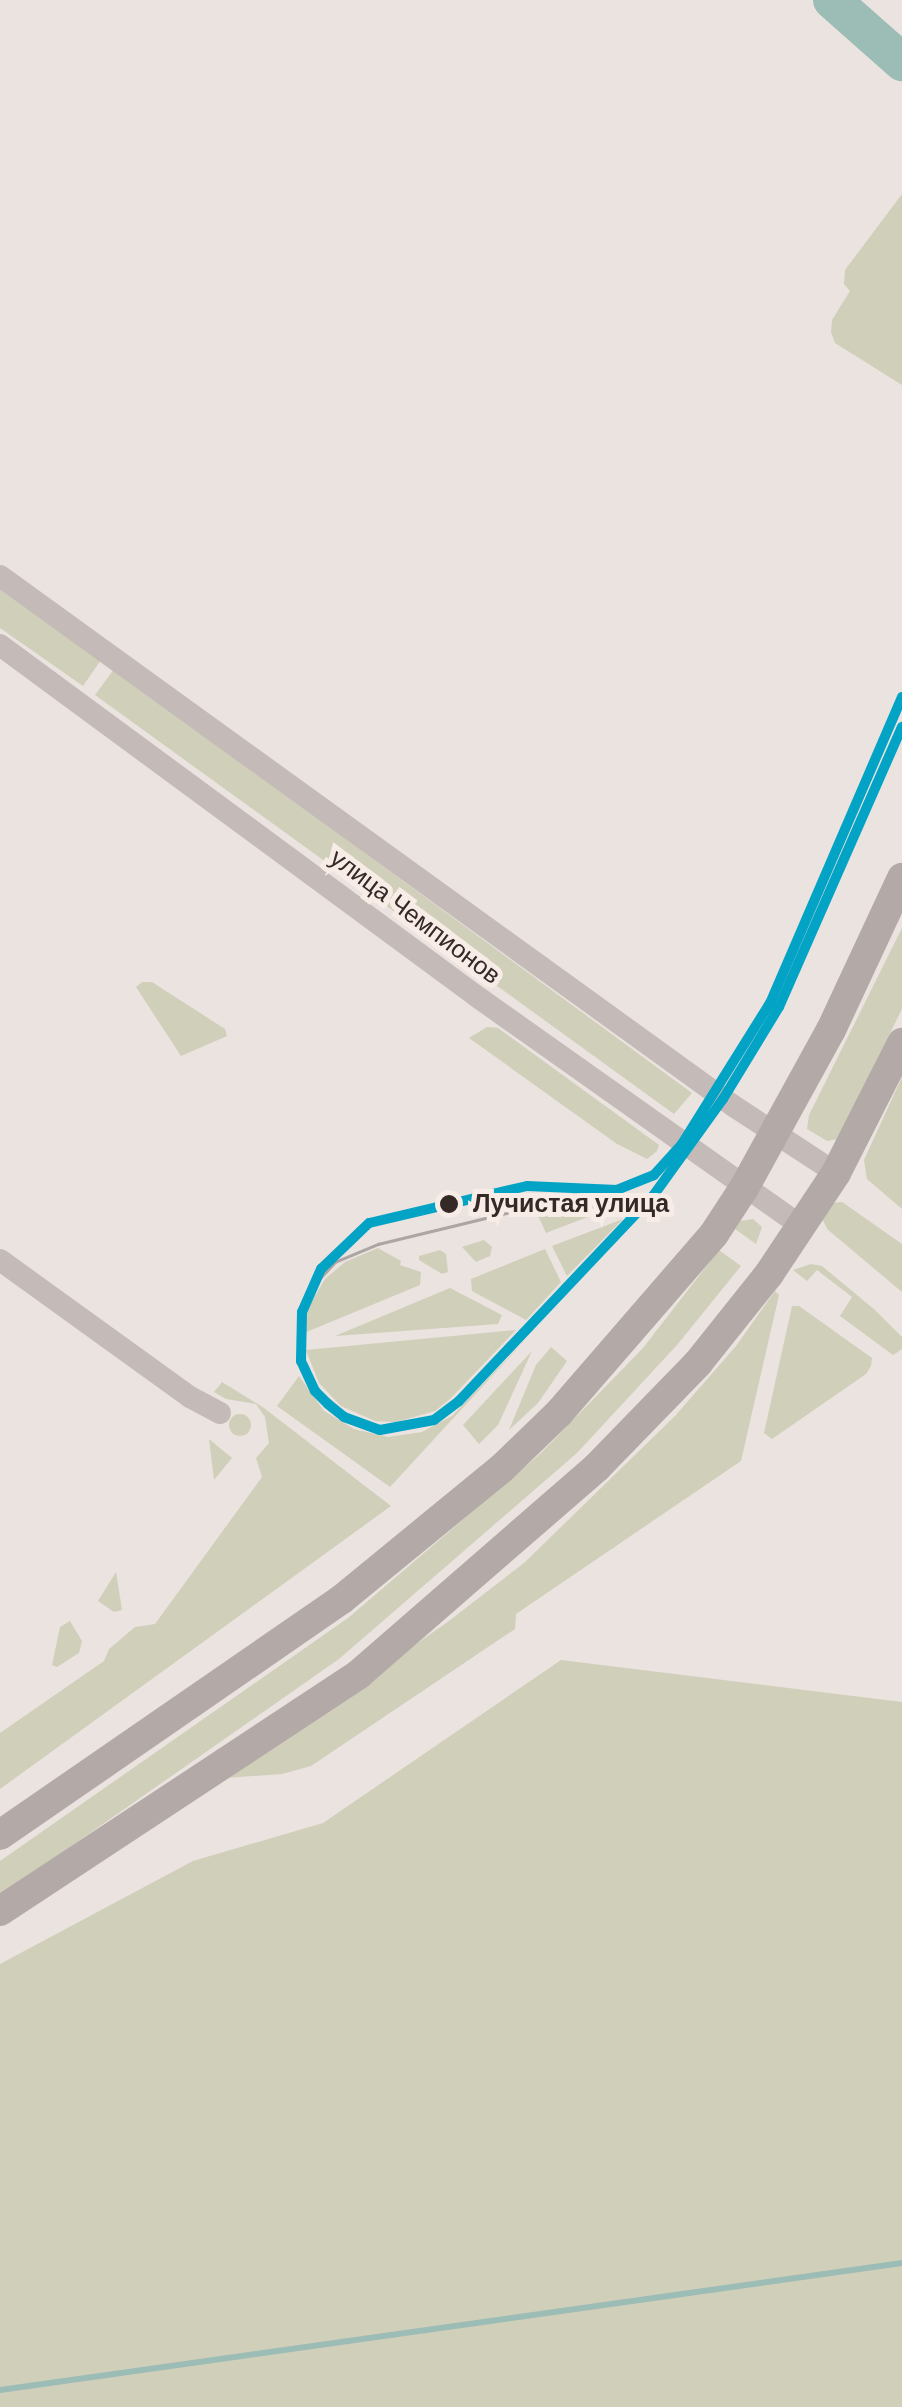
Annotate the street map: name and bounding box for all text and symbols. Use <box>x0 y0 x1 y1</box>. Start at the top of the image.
street label: улица Чемпионов <box>324 843 506 991</box>
marker: Лучистая улица <box>434 1189 464 1219</box>
place label: Лучистая улица <box>473 1189 669 1219</box>

